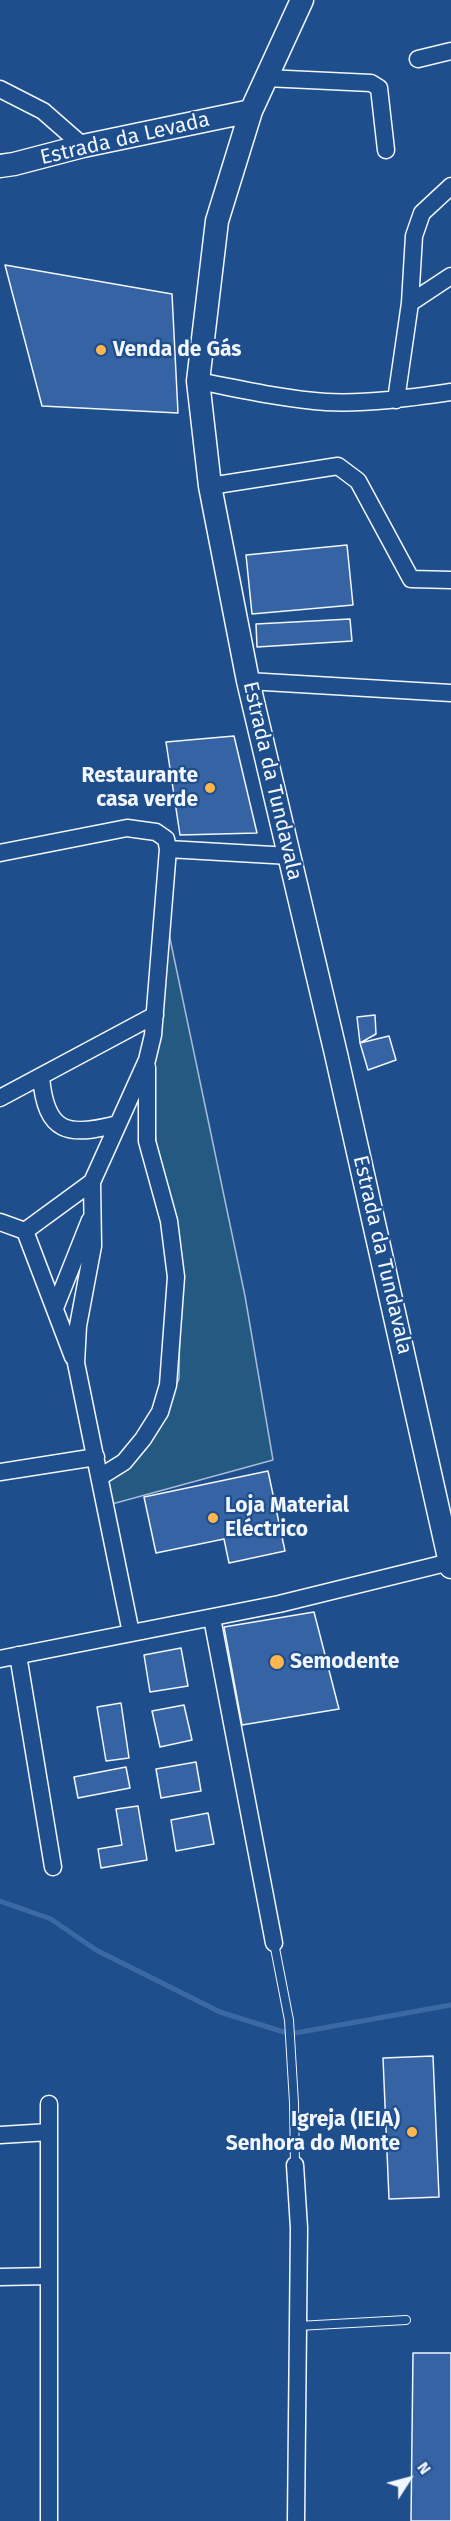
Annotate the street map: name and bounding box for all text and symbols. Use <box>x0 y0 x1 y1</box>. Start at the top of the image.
street label: Estrada da Levada <box>38 107 212 171</box>
place label: Venda de Gás <box>113 337 241 363</box>
marker: Venda de Gás <box>94 343 108 357</box>
street label: Estrada da Tundavala <box>237 679 307 883</box>
place label: Restaurante casa verde <box>82 763 198 813</box>
marker: Restaurante casa verde <box>203 781 217 795</box>
street label: Estrada da Tundavala <box>347 1153 417 1357</box>
place label: Loja Material Eléctrico <box>225 1493 349 1543</box>
marker: Loja Material Eléctrico <box>206 1511 220 1525</box>
place label: Semodente <box>290 1649 399 1675</box>
marker: Semodente <box>268 1653 286 1671</box>
place label: Igreja (IEIA) Senhora do Monte <box>226 2107 400 2157</box>
marker: Igreja (IEIA) Senhora do Monte <box>405 2125 419 2139</box>
north arrow <box>379 2449 439 2509</box>
text: N <box>413 2458 435 2478</box>

